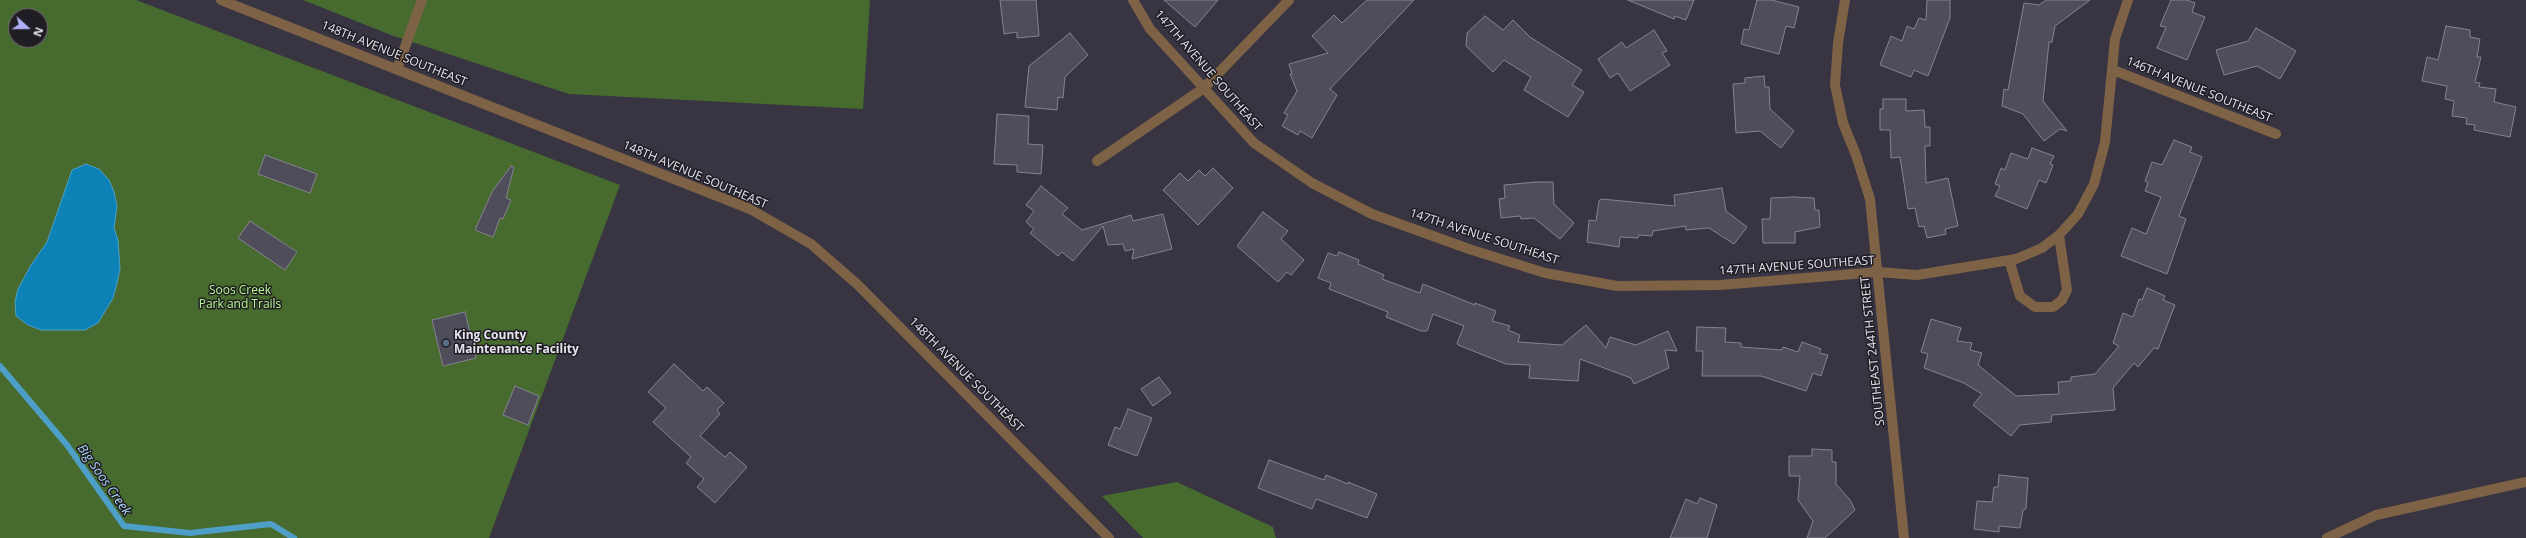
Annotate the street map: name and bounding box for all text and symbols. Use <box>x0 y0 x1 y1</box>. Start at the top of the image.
north arrow <box>8 8 48 48</box>
street label: 147TH AVENUE SOUTHEAST <box>1151 8 1265 134</box>
street label: 148TH AVENUE SOUTHEAST <box>319 18 469 90</box>
text: N <box>30 25 47 39</box>
street label: 146TH AVENUE SOUTHEAST <box>2124 54 2274 126</box>
street label: 148TH AVENUE SOUTHEAST <box>621 138 769 212</box>
street label: 147TH AVENUE SOUTHEAST <box>1408 206 1560 268</box>
street label: 147TH AVENUE SOUTHEAST <box>1719 253 1875 279</box>
street label: SOUTHEAST 244TH STREET <box>1858 275 1888 427</box>
park label: Soos Creek Park and Trails <box>199 284 281 312</box>
street label: 148TH AVENUE SOUTHEAST <box>906 315 1026 435</box>
place label: King County Maintenance Facility <box>454 329 579 357</box>
marker: King County Maintenance Facility <box>441 338 451 348</box>
water label: Big Soos Creek <box>74 441 134 519</box>

